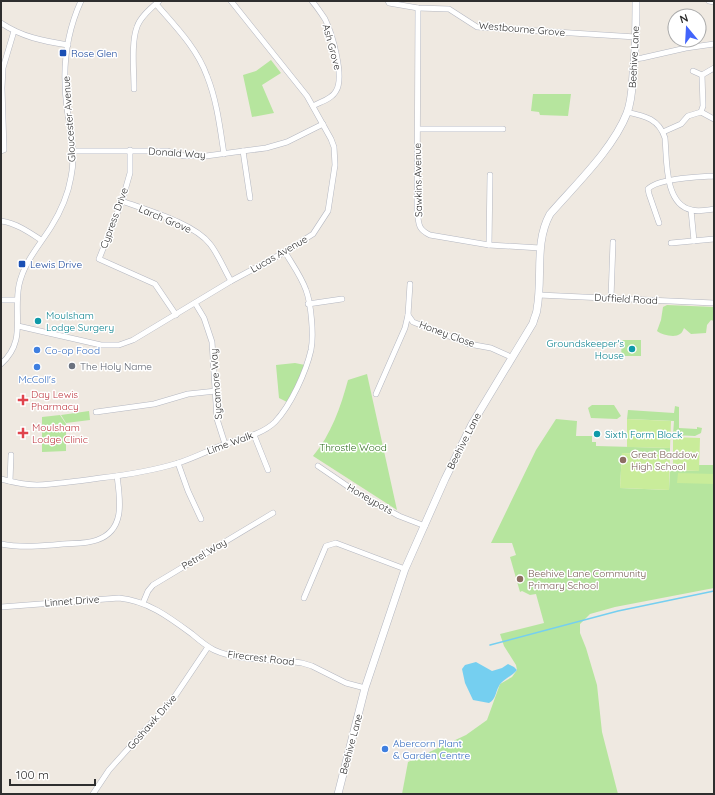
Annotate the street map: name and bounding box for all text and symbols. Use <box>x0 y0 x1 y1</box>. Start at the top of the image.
north arrow <box>667 8 707 48</box>
text: N <box>678 11 690 26</box>
street label: Westbourne Grove <box>478 19 566 39</box>
street label: Ash Grove <box>320 23 344 72</box>
street label: Beehive Lane <box>626 25 642 88</box>
place label: Rose Glen <box>71 47 117 60</box>
marker: Rose Glen <box>58 48 68 58</box>
street label: Gloucester Avenue <box>59 75 78 162</box>
street label: Sawkins Avenue <box>411 143 425 217</box>
street label: Donald Way <box>148 145 206 161</box>
street label: Cypress Drive <box>97 186 131 250</box>
street label: Larch Grove <box>137 202 194 236</box>
street label: Lucas Avenue <box>248 232 310 276</box>
place label: Lewis Drive <box>30 258 82 271</box>
marker: Lewis Drive <box>17 259 27 269</box>
street label: Duffield Road <box>594 291 658 307</box>
place label: Moulsham Lodge Surgery <box>46 309 114 334</box>
marker: Moulsham Lodge Surgery <box>33 316 43 326</box>
street label: Honey Close <box>417 318 477 350</box>
place label: Groundskeeper's House <box>547 337 624 362</box>
place label: Co-op Food <box>45 344 100 357</box>
marker: Groundskeeper's House <box>627 344 637 354</box>
marker: Co-op Food <box>32 345 42 355</box>
street label: Sycamore Way <box>207 348 225 420</box>
place label: The Holy Name <box>80 360 152 373</box>
marker: The Holy Name <box>67 361 77 371</box>
marker: McColl's <box>32 362 42 372</box>
place label: McColl's <box>18 373 56 386</box>
place label: Day Lewis Pharmacy <box>31 388 79 413</box>
marker: Day Lewis Pharmacy <box>18 395 28 405</box>
street label: Beehive Lane <box>444 410 484 472</box>
place label: Moulsham Lodge Clinic <box>32 421 88 446</box>
marker: Moulsham Lodge Clinic <box>17 427 29 439</box>
place label: Sixth Form Block <box>605 428 682 441</box>
street label: Lime Walk <box>205 429 255 457</box>
marker: Sixth Form Block <box>592 429 602 439</box>
park label: Throstle Wood <box>319 441 387 454</box>
place label: Great Baddow High School <box>631 448 698 473</box>
marker: Great Baddow High School <box>618 455 628 465</box>
street label: Honeypots <box>345 481 395 517</box>
street label: Petrel Way <box>179 535 229 573</box>
place label: Beehive Lane Community Primary School <box>528 567 646 592</box>
marker: Beehive Lane Community Primary School <box>515 574 525 584</box>
street label: Linnet Drive <box>44 593 100 609</box>
street label: Firecrest Road <box>227 647 295 669</box>
street label: Goshawk Drive <box>124 691 180 752</box>
street label: Beehive Lane <box>337 712 365 776</box>
place label: Abercorn Plant & Garden Centre <box>393 737 470 762</box>
marker: Abercorn Plant & Garden Centre <box>380 744 390 754</box>
scale bar <box>10 761 95 787</box>
text: 100 m <box>16 767 49 782</box>

